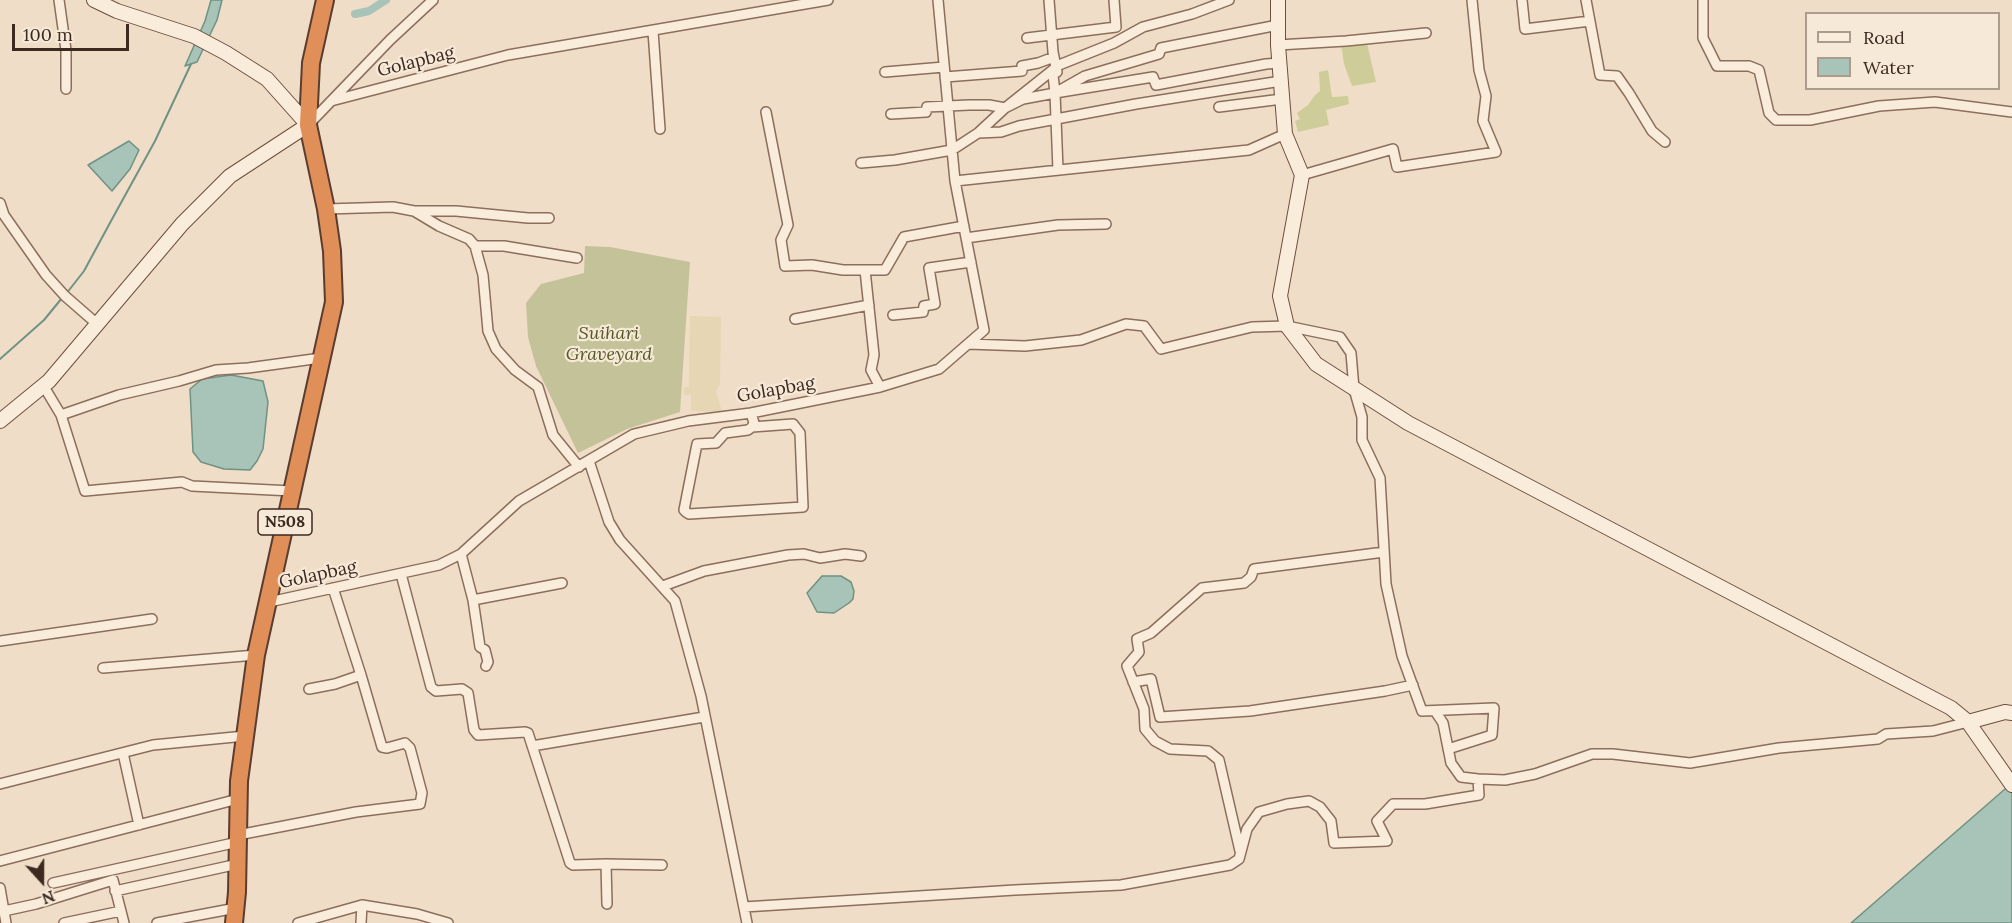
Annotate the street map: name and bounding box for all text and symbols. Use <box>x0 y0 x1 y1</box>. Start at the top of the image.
scale bar <box>15 12 132 50</box>
legend <box>1805 12 2000 90</box>
text: 100 m <box>23 23 73 46</box>
text: Road <box>1863 26 1905 49</box>
street label: Golapbag <box>375 42 457 82</box>
text: Water <box>1863 56 1914 79</box>
park label: Suihari Graveyard <box>566 323 652 366</box>
street label: Golapbag <box>735 373 817 407</box>
road number: N508 <box>258 509 312 535</box>
street label: Golapbag <box>277 556 359 594</box>
north arrow <box>12 851 72 911</box>
text: N <box>39 886 58 909</box>

